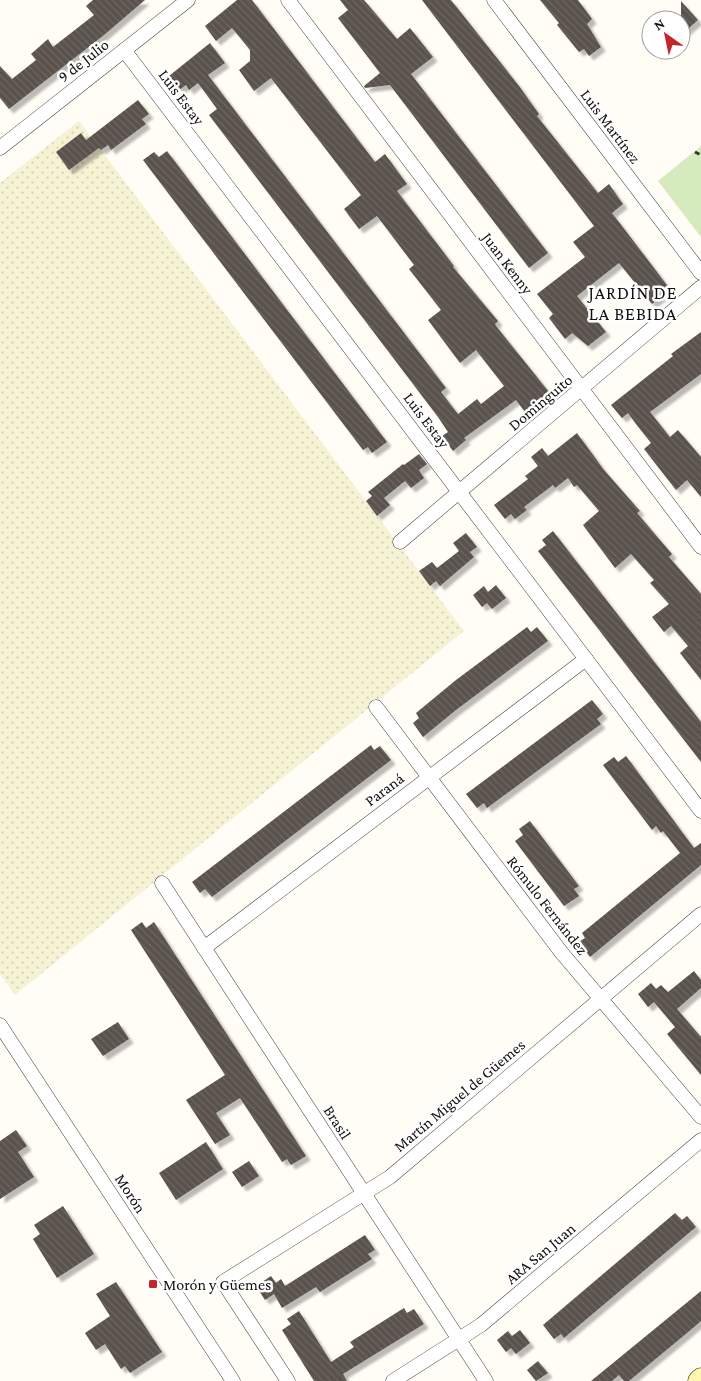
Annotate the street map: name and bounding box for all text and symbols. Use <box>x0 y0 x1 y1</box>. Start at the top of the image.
north arrow <box>641 10 691 60</box>
text: N <box>651 15 668 33</box>
street label: 9 de Julio <box>55 35 113 86</box>
street label: Luis Estay <box>155 66 208 129</box>
street label: Luis Martínez <box>577 86 644 167</box>
street label: Juan Kenny <box>477 227 537 299</box>
district label: JARDÍN DE LA BEBIDA <box>587 283 677 324</box>
street label: Dominguito <box>505 371 576 435</box>
street label: Luis Estay <box>400 389 453 452</box>
street label: Paraná <box>362 769 407 809</box>
street label: Rómulo Fernández <box>504 853 591 958</box>
street label: Martín Miguel de Güemes <box>390 1036 529 1156</box>
street label: Brasil <box>321 1102 355 1142</box>
street label: Morón <box>112 1171 150 1216</box>
street label: ARA San Juan <box>502 1219 579 1288</box>
place label: Morón y Güemes <box>163 1276 271 1294</box>
marker: Morón y Güemes <box>147 1278 159 1290</box>

